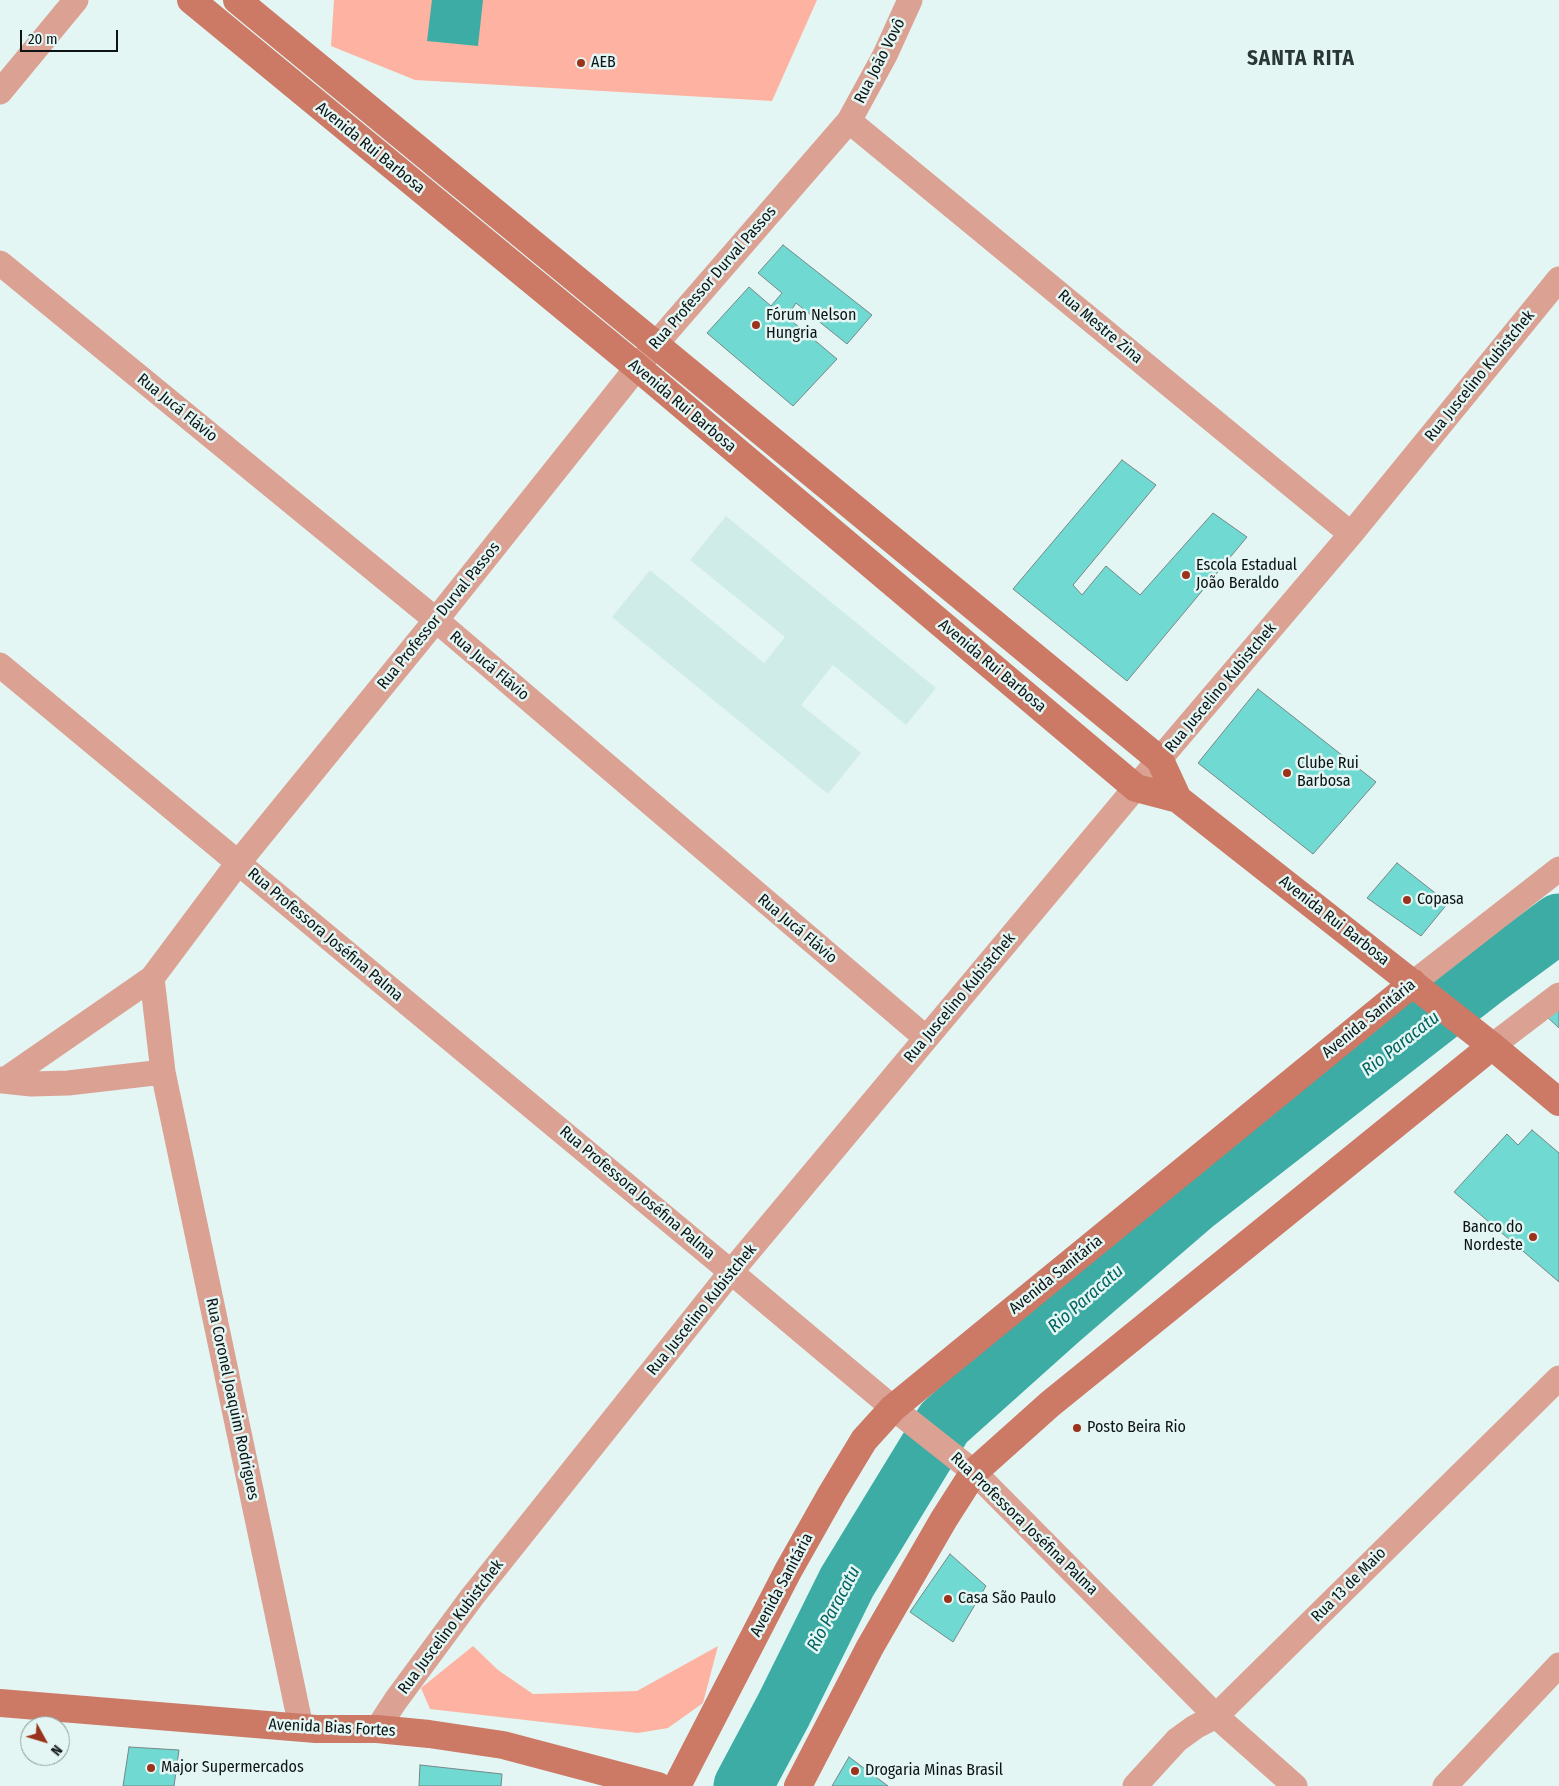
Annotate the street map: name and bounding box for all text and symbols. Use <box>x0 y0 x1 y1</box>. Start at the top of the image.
street label: Rua João Vovô <box>850 15 910 107</box>
scale bar <box>22 20 120 52</box>
text: 20 m <box>28 30 58 48</box>
district label: SANTA RITA <box>1246 46 1356 72</box>
place label: AEB <box>591 53 616 73</box>
marker: AEB <box>575 57 587 69</box>
street label: Avenida Rui Barbosa <box>312 98 428 198</box>
street label: Rua Professor Durval Passos <box>645 202 781 354</box>
street label: Rua Mestre Zina <box>1054 286 1146 368</box>
place label: Fórum Nelson Hungria <box>766 306 856 344</box>
street label: Rua Juscelino Kubistchek <box>1421 307 1539 445</box>
marker: Fórum Nelson Hungria <box>750 319 762 331</box>
street label: Avenida Rui Barbosa <box>624 355 740 457</box>
street label: Rua Jucá Flávio <box>133 370 221 446</box>
street label: Rua Professor Durval Passos <box>374 538 504 694</box>
place label: Escola Estadual João Beraldo <box>1196 556 1297 594</box>
marker: Escola Estadual João Beraldo <box>1180 569 1192 581</box>
street label: Avenida Rui Barbosa <box>934 615 1050 717</box>
street label: Rua Juscelino Kubistchek <box>1161 619 1281 757</box>
street label: Rua Jucá Flávio <box>445 627 533 705</box>
place label: Clube Rui Barbosa <box>1297 754 1359 792</box>
marker: Clube Rui Barbosa <box>1281 767 1293 779</box>
street label: Rua Professora Joséfina Palma <box>243 864 407 1006</box>
street label: Avenida Rui Barbosa <box>1275 872 1393 970</box>
street label: Rua Jucá Flávio <box>753 890 841 968</box>
place label: Copasa <box>1417 890 1464 910</box>
marker: Copasa <box>1401 894 1413 906</box>
street label: Rua Juscelino Kubistchek <box>900 929 1020 1067</box>
street label: Avenida Sanitária <box>1318 975 1420 1063</box>
water label: Rio Paracatu <box>1358 1007 1444 1081</box>
street label: Rua Professora Joséfina Palma <box>555 1122 719 1264</box>
place label: Banco do Nordeste <box>1462 1218 1523 1256</box>
street label: Avenida Sanitária <box>1005 1231 1107 1319</box>
marker: Banco do Nordeste <box>1527 1231 1539 1243</box>
street label: Rua Juscelino Kubistchek <box>643 1241 761 1379</box>
water label: Rio Paracatu <box>1044 1260 1128 1338</box>
street label: Rua Coronel Joaquim Rodrigues <box>201 1296 263 1502</box>
place label: Posto Beira Rio <box>1087 1418 1186 1438</box>
marker: Posto Beira Rio <box>1071 1422 1083 1434</box>
street label: Rua Professora Joséfina Palma <box>946 1449 1102 1599</box>
street label: Avenida Sanitária <box>747 1530 817 1640</box>
street label: Rua 13 de Maio <box>1308 1544 1390 1626</box>
street label: Rua Juscelino Kubistchek <box>394 1556 508 1698</box>
water label: Rio Paracatu <box>803 1563 865 1655</box>
place label: Casa São Paulo <box>958 1589 1056 1609</box>
marker: Casa São Paulo <box>942 1593 954 1605</box>
street label: Avenida Bias Fortes <box>268 1715 396 1741</box>
north arrow <box>20 1716 70 1766</box>
text: N <box>47 1742 66 1759</box>
place label: Major Supermercados <box>161 1758 304 1778</box>
place label: Drogaria Minas Brasil <box>865 1761 1003 1781</box>
marker: Major Supermercados <box>145 1762 157 1774</box>
marker: Drogaria Minas Brasil <box>849 1765 861 1777</box>

